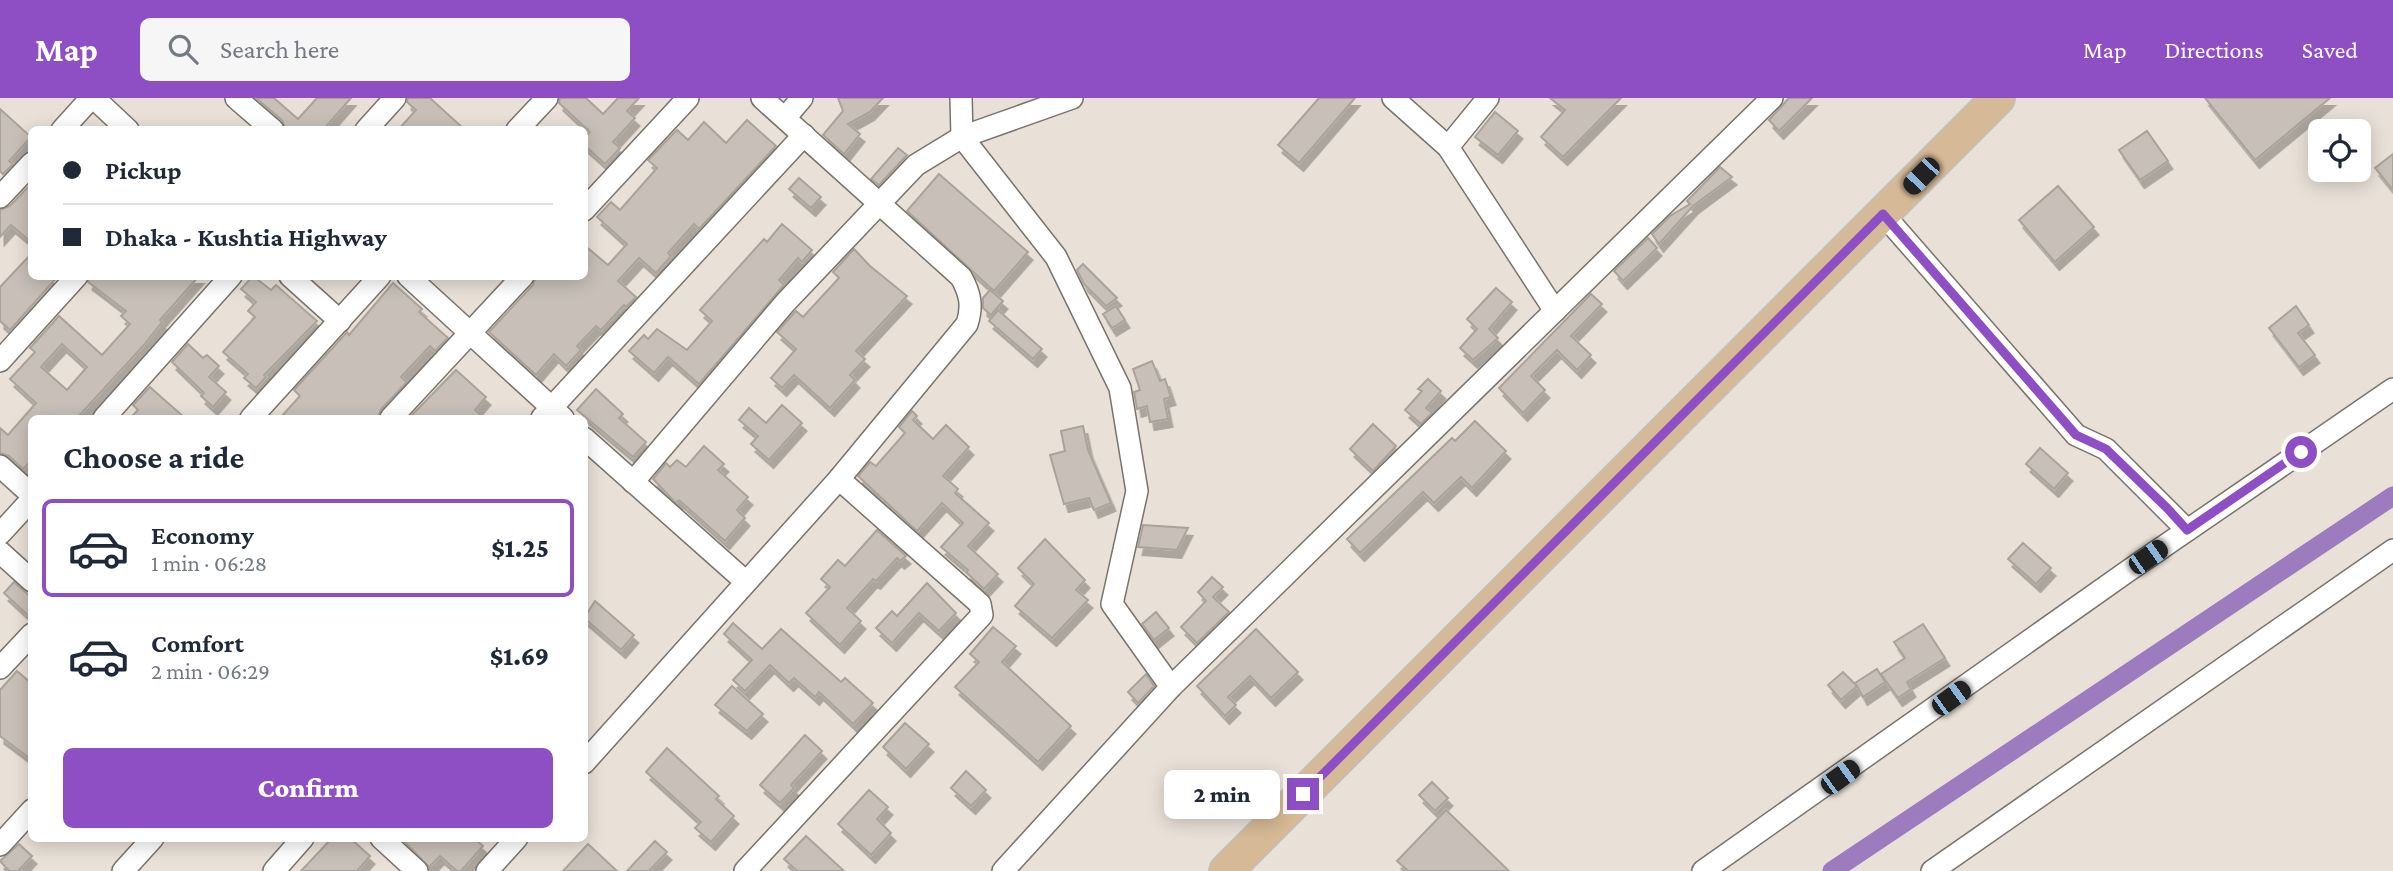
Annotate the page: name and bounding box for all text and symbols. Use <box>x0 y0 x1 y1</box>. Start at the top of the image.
search box <box>140 18 630 81</box>
icon: search <box>164 30 202 68</box>
text: Map <box>35 31 98 68</box>
text: Search here <box>220 35 339 64</box>
text: Map <box>2083 36 2127 63</box>
text: Directions <box>2165 36 2264 63</box>
text: Saved <box>2302 36 2358 63</box>
map controls <box>2308 119 2371 182</box>
button: locate <box>2308 119 2371 182</box>
car <box>1899 154 1944 198</box>
text: Pickup <box>105 156 182 185</box>
text: Dhaka - Kushtia Highway <box>105 223 387 252</box>
route start <box>2285 436 2317 468</box>
text: Choose a ride <box>63 439 244 475</box>
icon: car <box>67 517 130 580</box>
text: Economy <box>151 521 254 550</box>
text: $1.25 <box>491 534 549 563</box>
car <box>2125 536 2172 578</box>
text: 1 min · 06:28 <box>151 550 267 576</box>
icon: car <box>67 625 130 688</box>
text: Comfort <box>151 629 244 658</box>
text: $1.69 <box>490 642 549 671</box>
text: 2 min · 06:29 <box>151 658 270 684</box>
car <box>1928 677 1975 719</box>
button: Confirm <box>63 748 553 828</box>
car <box>1817 756 1864 798</box>
callout: 2 min <box>1163 770 1278 818</box>
route end <box>1287 778 1319 810</box>
text: 2 min <box>1194 781 1250 807</box>

